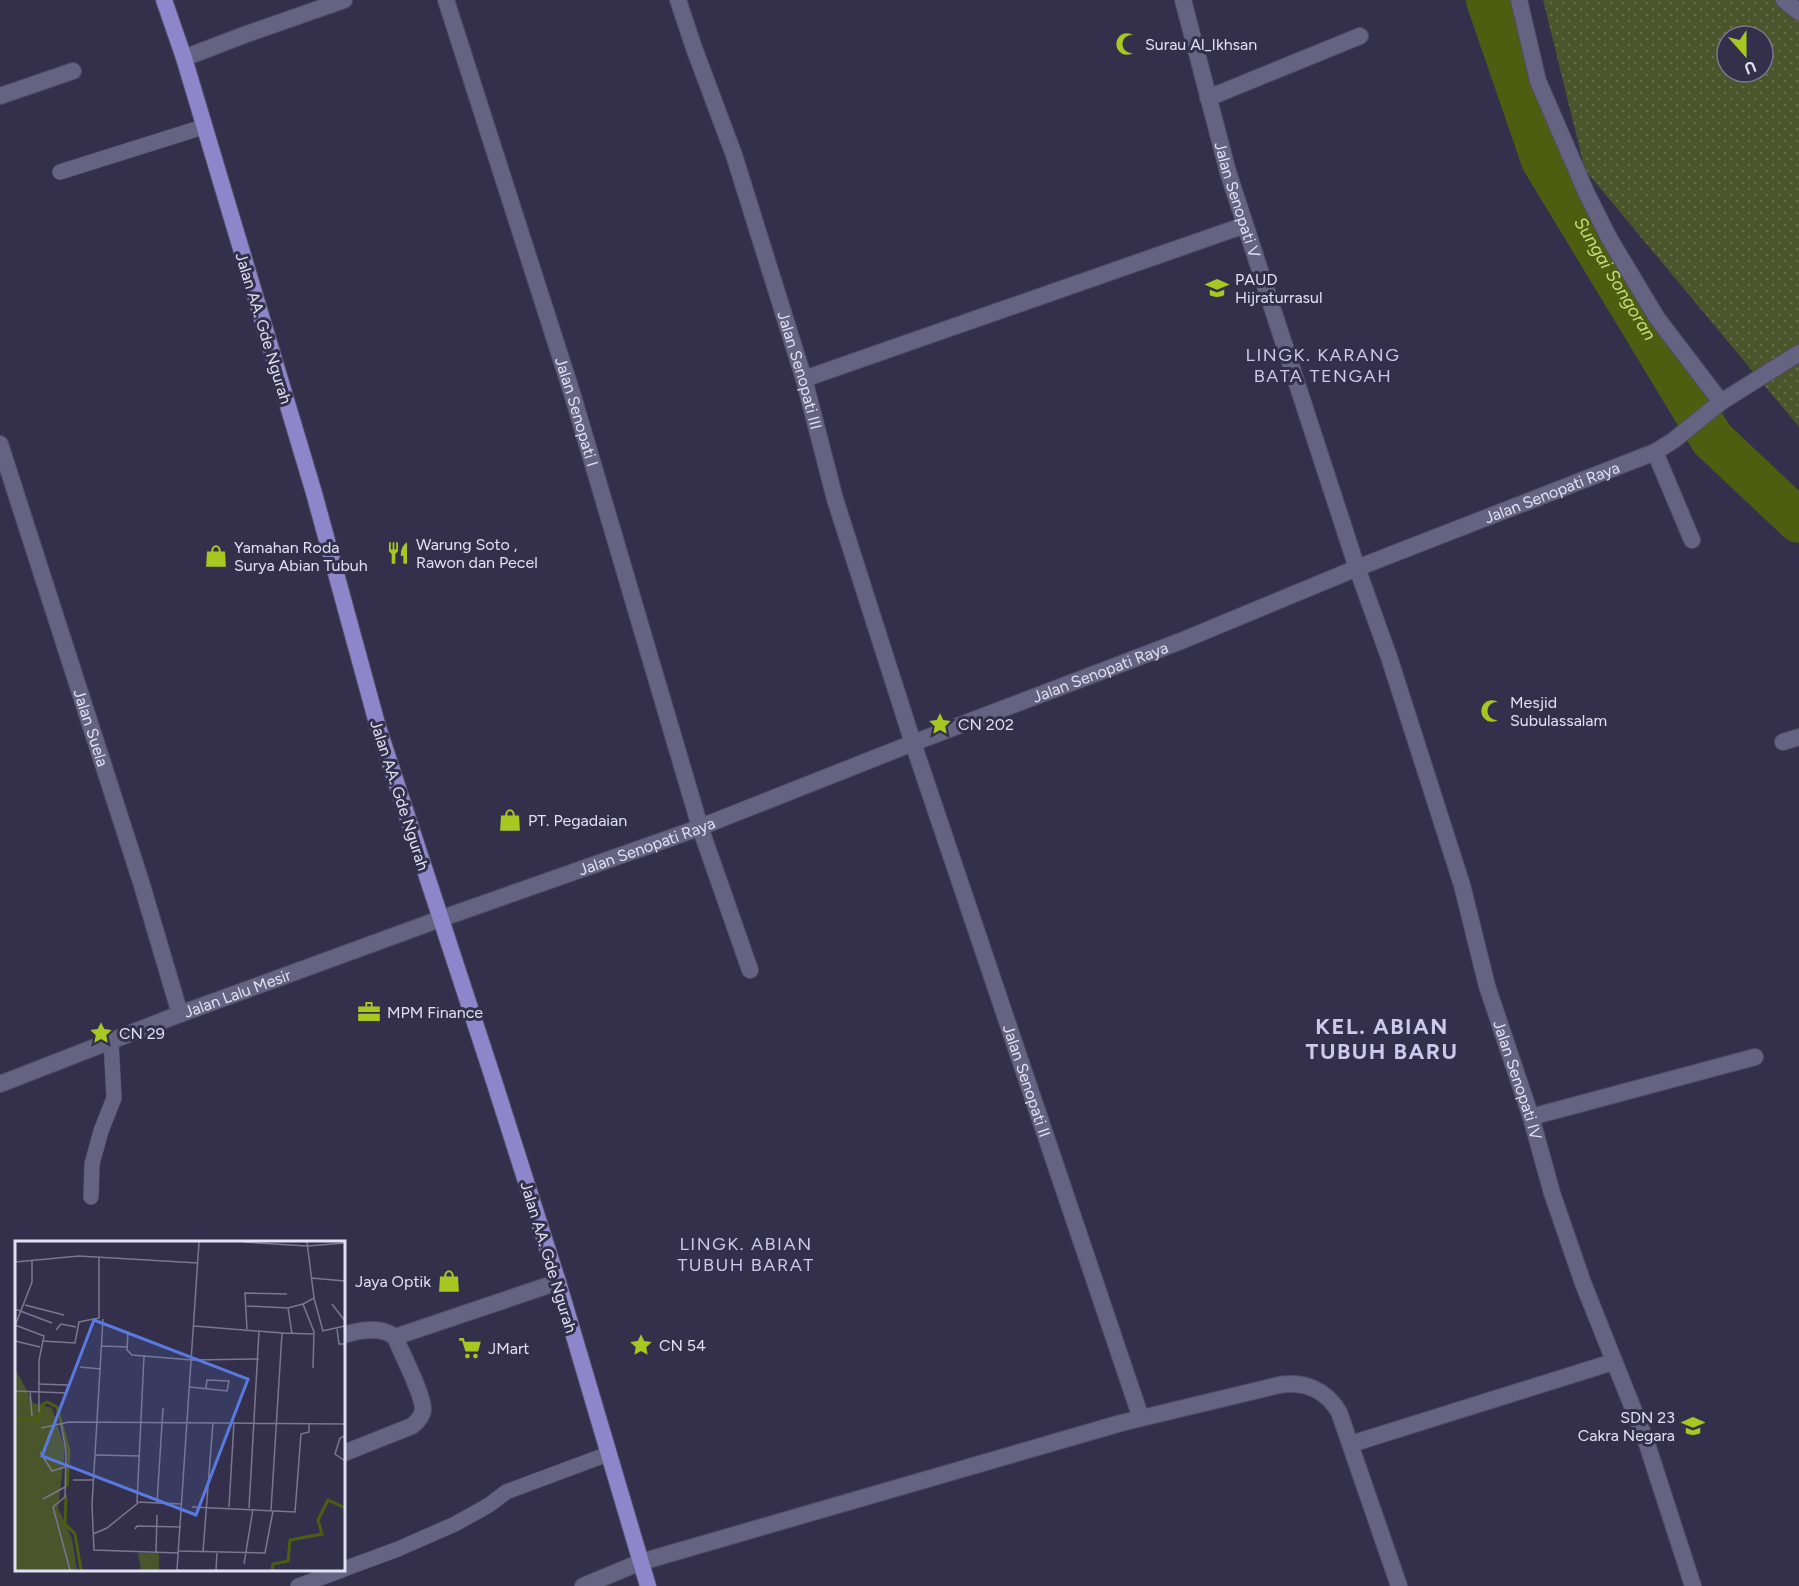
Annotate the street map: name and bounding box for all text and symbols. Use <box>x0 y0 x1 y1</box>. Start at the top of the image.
north arrow <box>1715 24 1775 84</box>
mosque icon: Surau Al_Ikhsan <box>1114 31 1140 57</box>
place label: Surau Al_Ikhsan <box>1145 35 1257 54</box>
text: U <box>1742 57 1759 78</box>
street label: Jalan Senopati V <box>1210 140 1264 260</box>
water label: Sungai Songoran <box>1569 213 1661 344</box>
street label: Jalan AA. Gde Ngurah <box>231 250 296 406</box>
place label: PAUD Hijraturrasul <box>1235 270 1322 307</box>
school or university icon: PAUD Hijraturrasul <box>1204 275 1230 301</box>
street label: Jalan Senopati III <box>773 309 826 431</box>
district label: LINGK. KARANG BATA TENGAH <box>1246 344 1400 387</box>
street label: Jalan Senopati I <box>551 355 602 469</box>
street label: Jalan Senopati Raya <box>1481 458 1622 528</box>
place label: Warung Soto , Rawon dan Pecel <box>416 535 538 572</box>
place label: Yamahan Roda Surya Abian Tubuh <box>234 538 368 575</box>
restaurant icon: Warung Soto , Rawon dan Pecel <box>385 540 411 566</box>
shop icon: Yamahan Roda Surya Abian Tubuh <box>203 543 229 569</box>
street label: Jalan Senopati Raya <box>1030 638 1171 707</box>
street label: Jalan Suela <box>70 687 112 769</box>
place label: Mesjid Subulassalam <box>1510 693 1607 730</box>
mosque icon: Mesjid Subulassalam <box>1479 698 1505 724</box>
place icon: CN 202 <box>927 711 953 737</box>
place label: CN 202 <box>958 715 1014 734</box>
street label: Jalan AA. Gde Ngurah <box>366 717 433 873</box>
shop icon: PT. Pegadaian <box>497 807 523 833</box>
place label: PT. Pegadaian <box>528 811 627 830</box>
street label: Jalan Senopati Raya <box>576 813 718 880</box>
street label: Jalan Lalu Mesir <box>181 965 294 1022</box>
office icon: MPM Finance <box>356 999 382 1025</box>
place label: MPM Finance <box>387 1003 483 1022</box>
district label: KEL. ABIAN TUBUH BARU <box>1306 1013 1458 1065</box>
street label: Jalan Senopati IV <box>1489 1018 1546 1142</box>
place icon: CN 29 <box>88 1020 114 1046</box>
street label: Jalan Senopati II <box>999 1022 1054 1140</box>
place label: CN 29 <box>119 1024 165 1043</box>
street label: Jalan AA. Gde Ngurah <box>516 1179 581 1335</box>
district label: LINGK. ABIAN TUBUH BARAT <box>677 1233 815 1276</box>
inset map <box>15 1241 345 1571</box>
shop icon: Jaya Optik <box>436 1268 462 1294</box>
place label: Jaya Optik <box>355 1272 431 1291</box>
place icon: CN 54 <box>628 1332 654 1358</box>
supermarket icon: JMart <box>457 1335 483 1361</box>
place label: CN 54 <box>659 1336 706 1355</box>
place label: JMart <box>488 1339 529 1358</box>
place label: SDN 23 Cakra Negara <box>1578 1408 1675 1445</box>
school or university icon: SDN 23 Cakra Negara <box>1680 1413 1706 1439</box>

